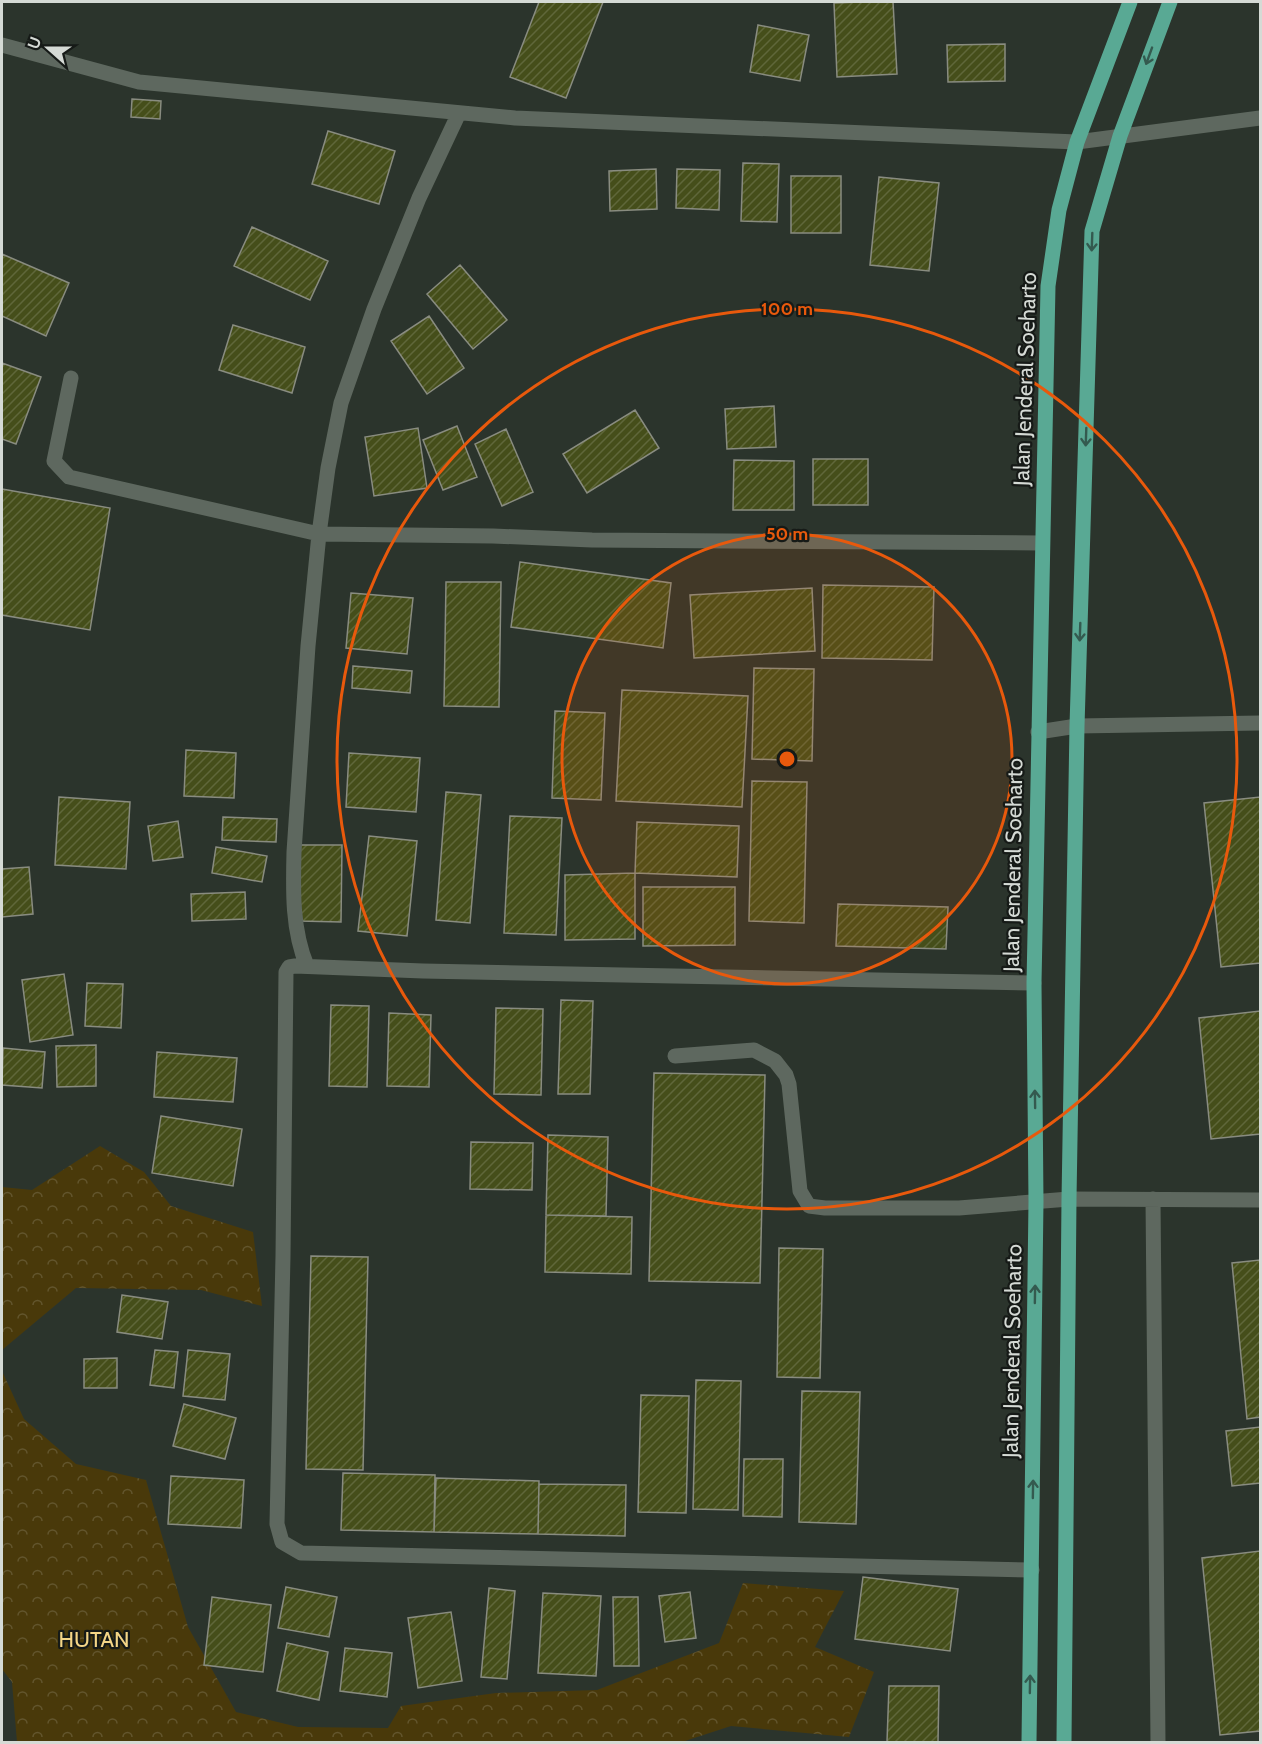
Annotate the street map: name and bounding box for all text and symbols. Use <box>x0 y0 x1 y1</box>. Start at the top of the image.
north arrow <box>18 18 78 78</box>
text: U <box>24 34 45 52</box>
one-way arrow <box>1143 47 1154 65</box>
one-way arrow <box>1086 232 1098 252</box>
street label: Jalan Jenderal Soeharto <box>1008 272 1042 487</box>
text: 100 m <box>761 298 813 320</box>
one-way arrow <box>1080 427 1092 447</box>
text: 50 m <box>766 523 808 545</box>
one-way arrow <box>1074 622 1085 642</box>
centre of rings <box>777 749 797 769</box>
street label: Jalan Jenderal Soeharto <box>998 758 1028 973</box>
one-way arrow <box>1029 1090 1041 1110</box>
street label: Jalan Jenderal Soeharto <box>997 1244 1027 1459</box>
one-way arrow <box>1029 1285 1041 1305</box>
one-way arrow <box>1027 1480 1039 1500</box>
park label: HUTAN <box>58 1626 130 1653</box>
one-way arrow <box>1024 1675 1036 1695</box>

